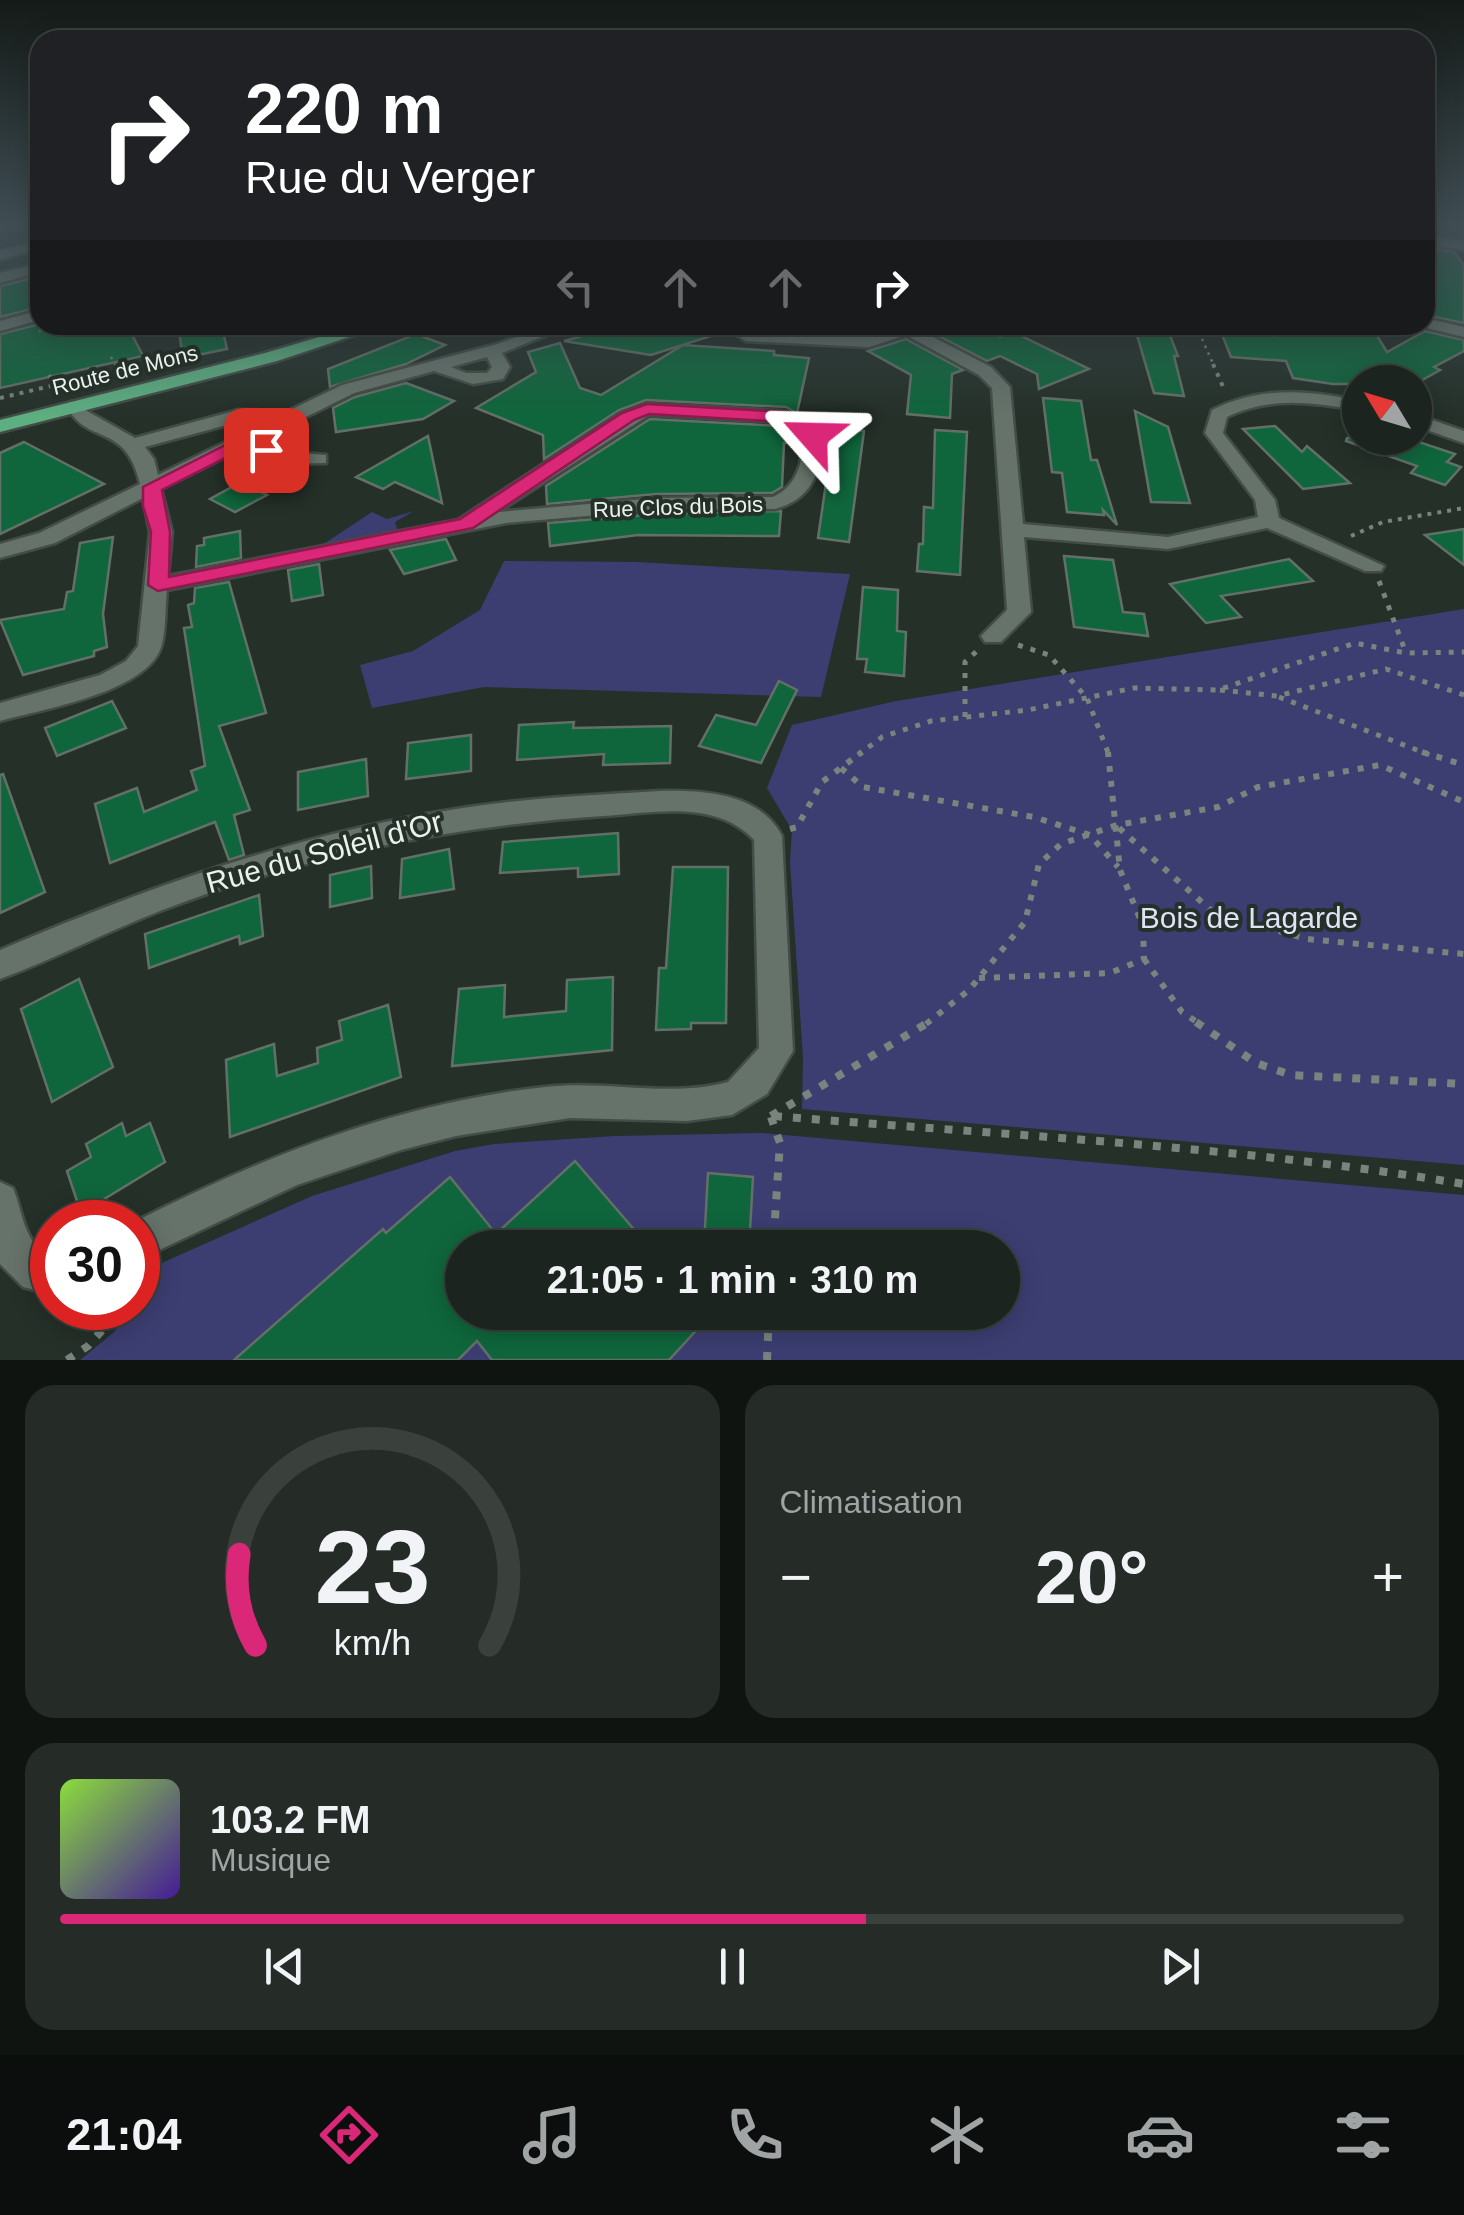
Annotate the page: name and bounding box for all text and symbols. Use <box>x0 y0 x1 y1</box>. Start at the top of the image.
icon: right <box>80 70 210 200</box>
text: 220 m <box>245 70 443 148</box>
text: Rue du Verger <box>245 152 535 203</box>
icon: left <box>548 260 603 315</box>
icon: ahead <box>653 260 708 315</box>
icon: ahead <box>758 260 813 315</box>
icon: right <box>863 260 918 315</box>
street label: Route de Mons <box>50 340 200 400</box>
north arrow <box>1342 365 1432 455</box>
map controls <box>1342 365 1432 455</box>
position arrow <box>761 384 865 488</box>
pin <box>224 408 309 493</box>
icon: arrive <box>239 423 294 478</box>
street label: Rue Clos du Bois <box>593 492 763 522</box>
street label: Rue du Soleil d'Or <box>203 805 445 899</box>
park label: Bois de Lagarde <box>1140 901 1358 934</box>
speed limit sign: 30 <box>30 1200 160 1330</box>
text: 21:05 · 1 min · 310 m <box>547 1259 918 1301</box>
text: Climatisation <box>780 1484 963 1520</box>
text: 23 <box>314 1509 430 1625</box>
text: 20° <box>1035 1535 1148 1619</box>
text: − <box>780 1546 812 1608</box>
text: + <box>1372 1546 1404 1608</box>
text: km/h <box>334 1623 411 1663</box>
text: 103.2 FM <box>210 1799 371 1841</box>
text: Musique <box>210 1842 331 1878</box>
icon: previous <box>257 1939 312 1994</box>
icon: pause <box>705 1939 760 1994</box>
icon: next <box>1153 1939 1208 1994</box>
icon: directions <box>314 2100 384 2170</box>
icon: music <box>517 2100 587 2170</box>
icon: phone <box>720 2100 790 2170</box>
icon: climate <box>922 2100 992 2170</box>
icon: car <box>1125 2100 1195 2170</box>
icon: filters <box>1328 2100 1398 2170</box>
text: 21:04 <box>66 2109 181 2160</box>

